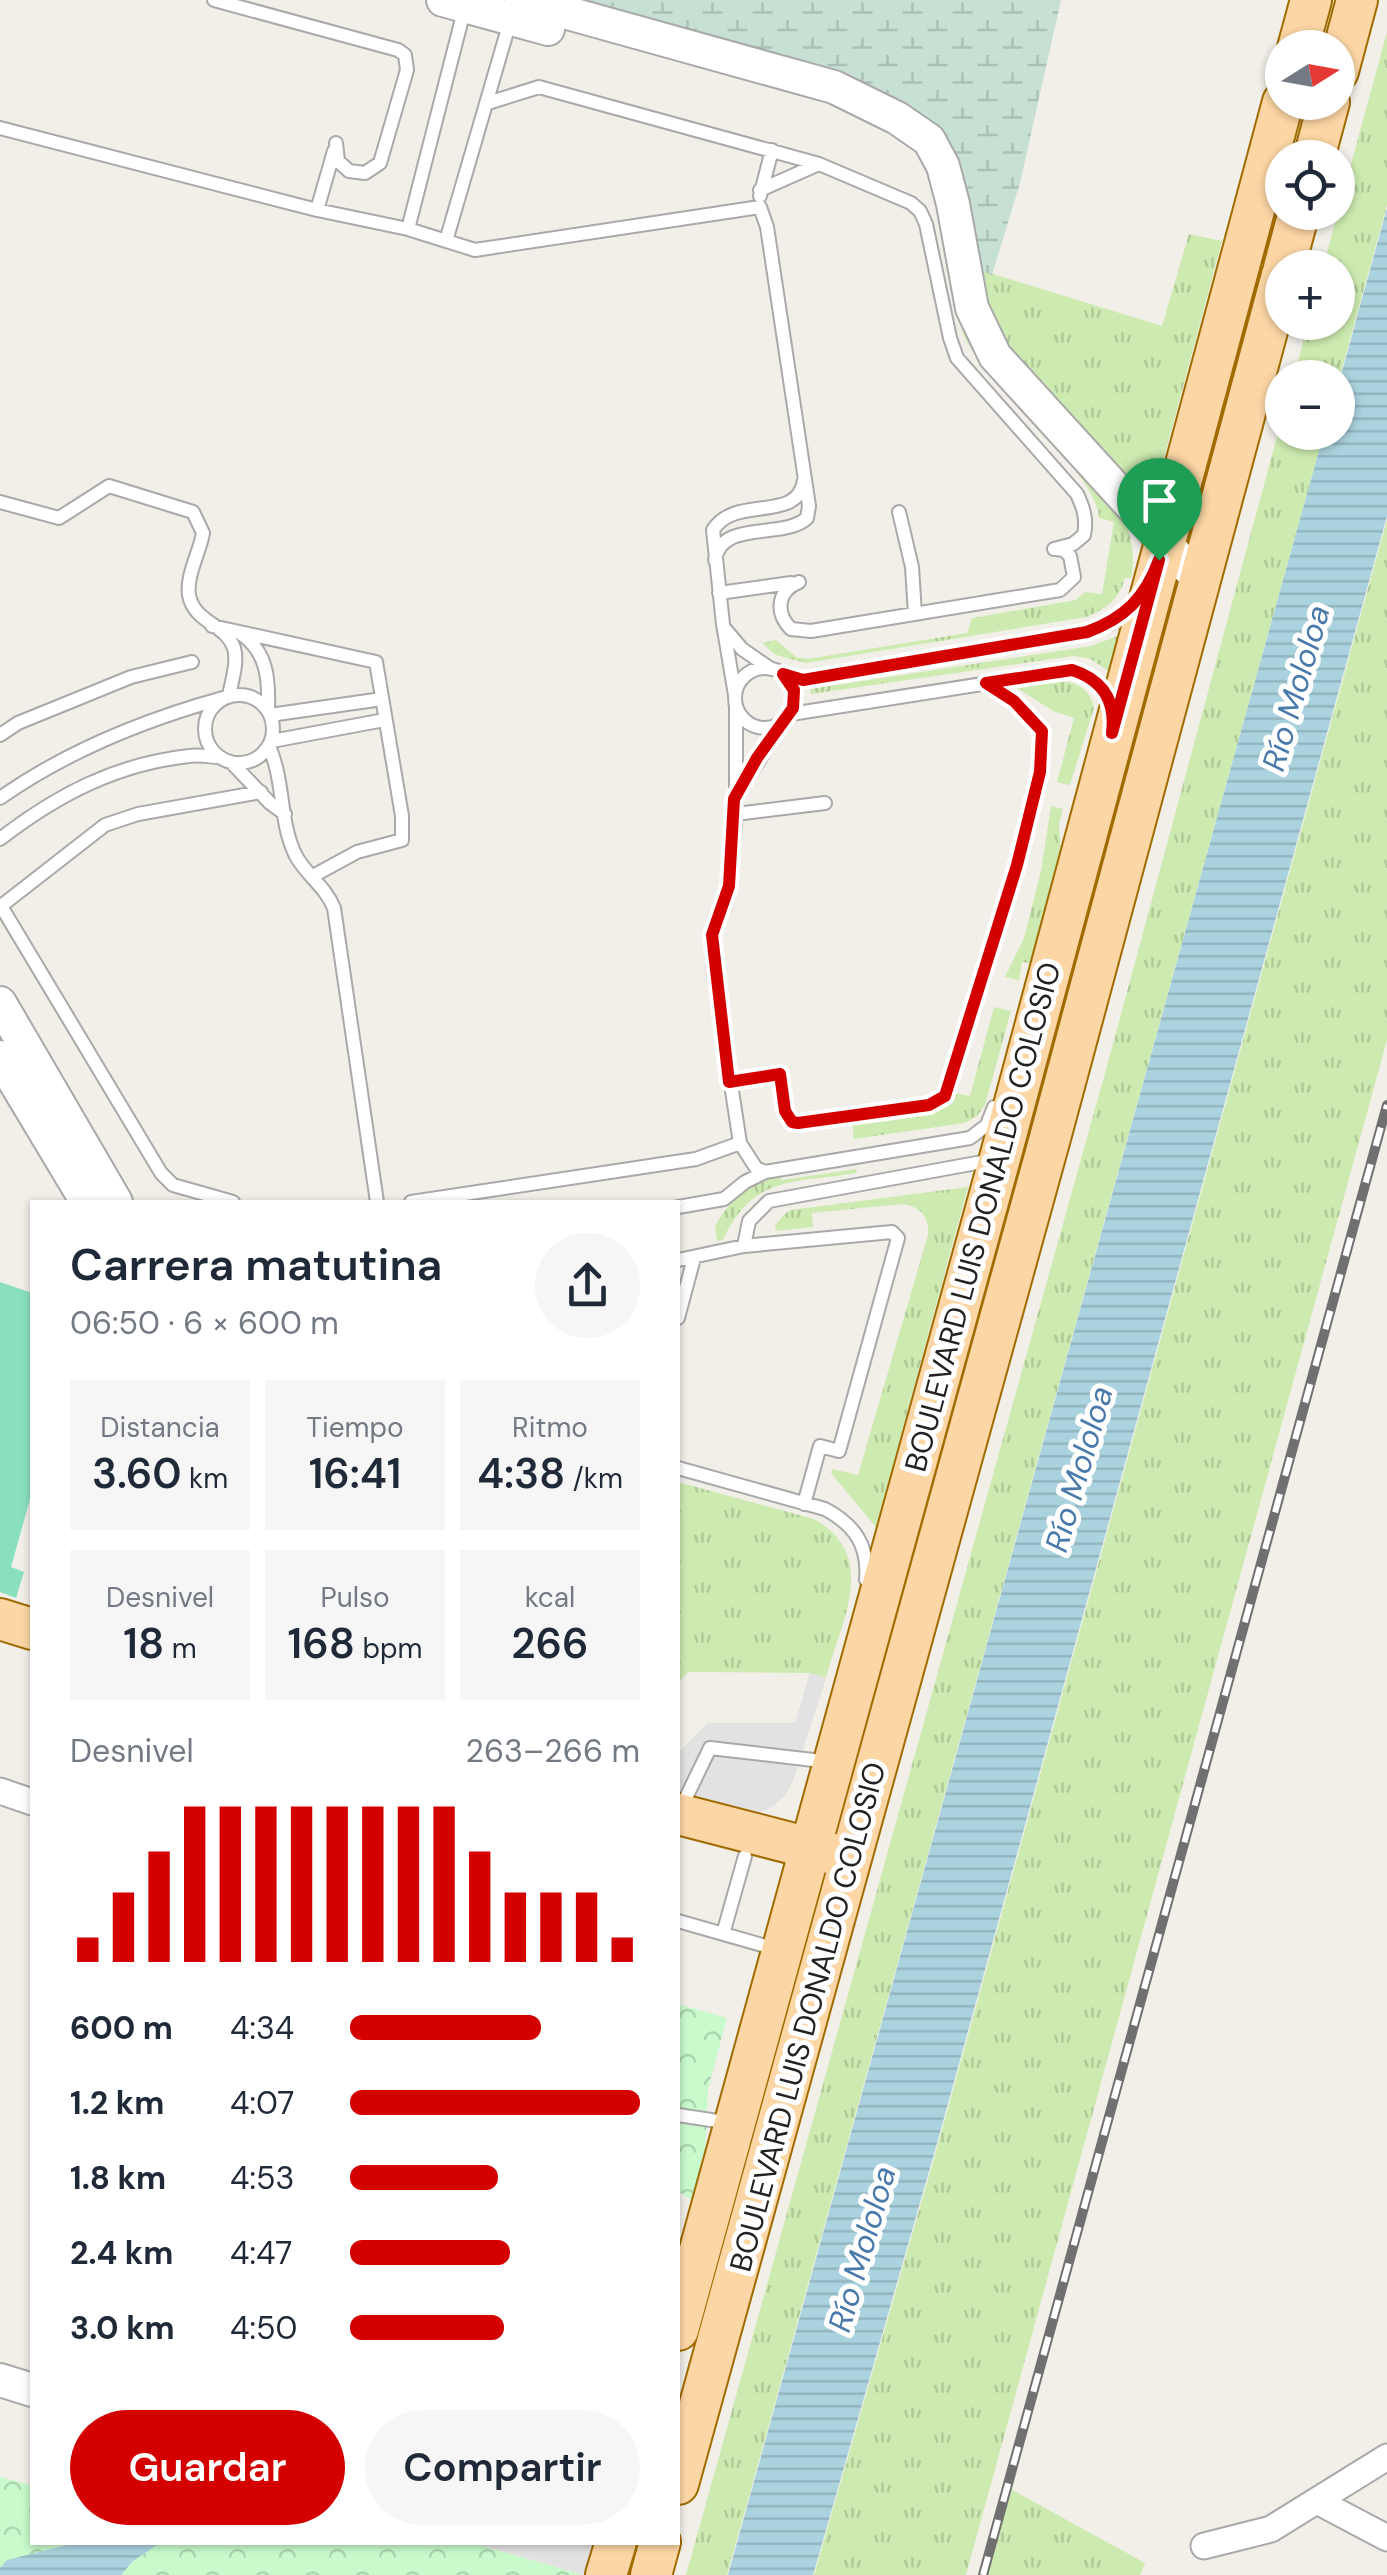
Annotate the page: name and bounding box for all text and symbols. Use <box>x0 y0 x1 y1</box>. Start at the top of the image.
north arrow <box>1265 30 1355 120</box>
map controls <box>1265 30 1355 450</box>
button: locate <box>1265 140 1355 230</box>
button: + <box>1265 250 1355 340</box>
button: − <box>1265 360 1355 450</box>
pin <box>1117 458 1202 561</box>
icon: arrive <box>1132 473 1187 528</box>
water label: Río Mololoa <box>1252 600 1340 776</box>
street label: BOULEVARD LUIS DONALDO COLOSIO <box>896 958 1069 1476</box>
button: share <box>535 1233 640 1338</box>
text: Carrera matutina <box>70 1235 442 1294</box>
text: 06:50 · 6 × 600 m <box>70 1302 339 1344</box>
water label: Río Mololoa <box>1035 1381 1123 1557</box>
text: Distancia <box>100 1409 220 1446</box>
text: Tiempo <box>306 1409 404 1446</box>
text: Ritmo <box>512 1409 588 1446</box>
text: 3.60 <box>92 1446 182 1501</box>
text: 16:41 <box>309 1446 401 1501</box>
text: 4:38 <box>477 1446 565 1501</box>
text: km <box>182 1460 228 1497</box>
text: /km <box>565 1460 623 1497</box>
text: Desnivel <box>106 1579 214 1616</box>
text: Pulso <box>320 1579 390 1616</box>
text: kcal <box>525 1579 575 1616</box>
text: 18 <box>123 1616 164 1671</box>
text: 168 <box>288 1616 355 1671</box>
text: 266 <box>511 1616 589 1671</box>
text: m <box>164 1630 197 1667</box>
text: bpm <box>355 1630 422 1667</box>
text: Desnivel <box>70 1730 194 1772</box>
text: 263–266 m <box>466 1730 640 1772</box>
street label: BOULEVARD LUIS DONALDO COLOSIO <box>721 1758 894 2276</box>
text: 600 m <box>70 2007 173 2049</box>
text: 4:34 <box>230 2007 294 2049</box>
text: 1.2 km <box>70 2082 164 2124</box>
text: 4:07 <box>230 2082 294 2124</box>
text: 1.8 km <box>70 2157 166 2199</box>
text: 4:53 <box>230 2157 294 2199</box>
water label: Río Mololoa <box>818 2161 906 2337</box>
text: 2.4 km <box>70 2232 173 2274</box>
text: 4:47 <box>230 2232 292 2274</box>
text: 3.0 km <box>70 2307 175 2349</box>
text: 4:50 <box>230 2307 297 2349</box>
button: Guardar <box>70 2410 345 2525</box>
button: Compartir <box>365 2410 640 2525</box>

